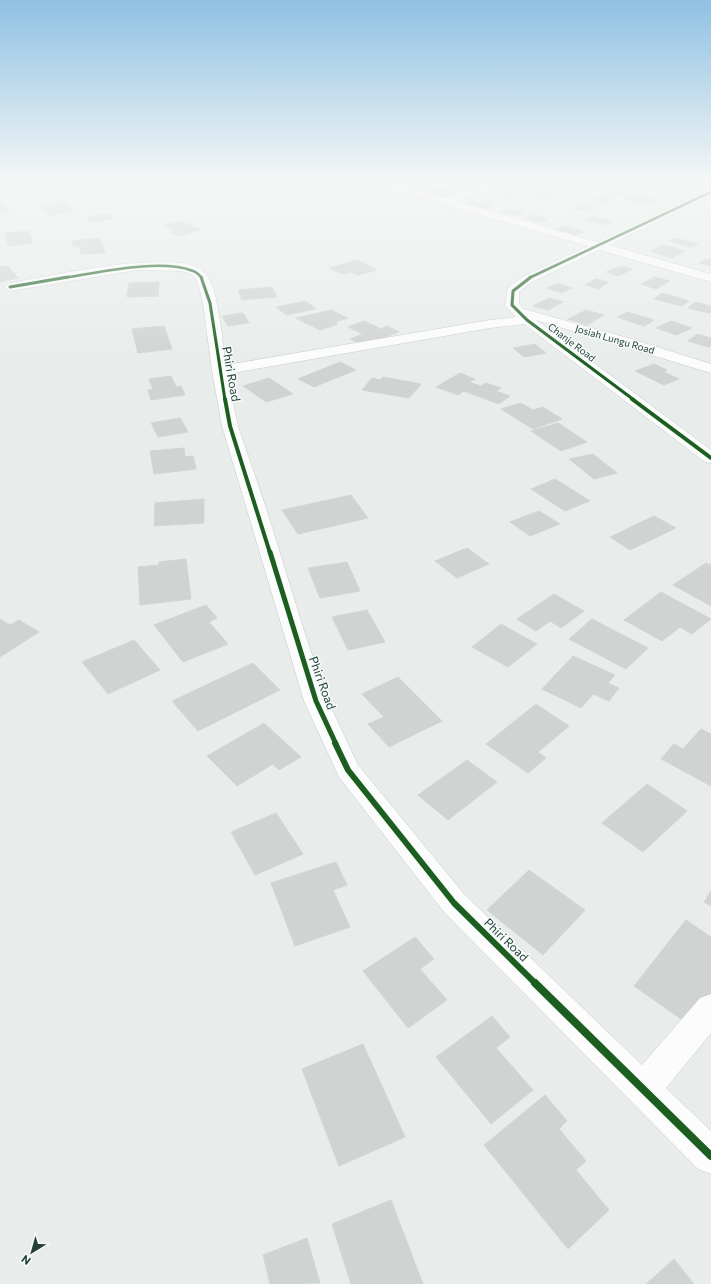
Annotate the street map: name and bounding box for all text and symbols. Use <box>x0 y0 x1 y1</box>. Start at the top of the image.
street label: Chanje Road <box>546 320 598 364</box>
street label: Josiah Lungu Road <box>574 322 656 356</box>
street label: Phiri Road <box>220 345 244 403</box>
street label: Phiri Road <box>307 654 339 711</box>
street label: Phiri Road <box>482 915 532 964</box>
north arrow <box>12 1232 52 1272</box>
text: N <box>18 1253 33 1268</box>

